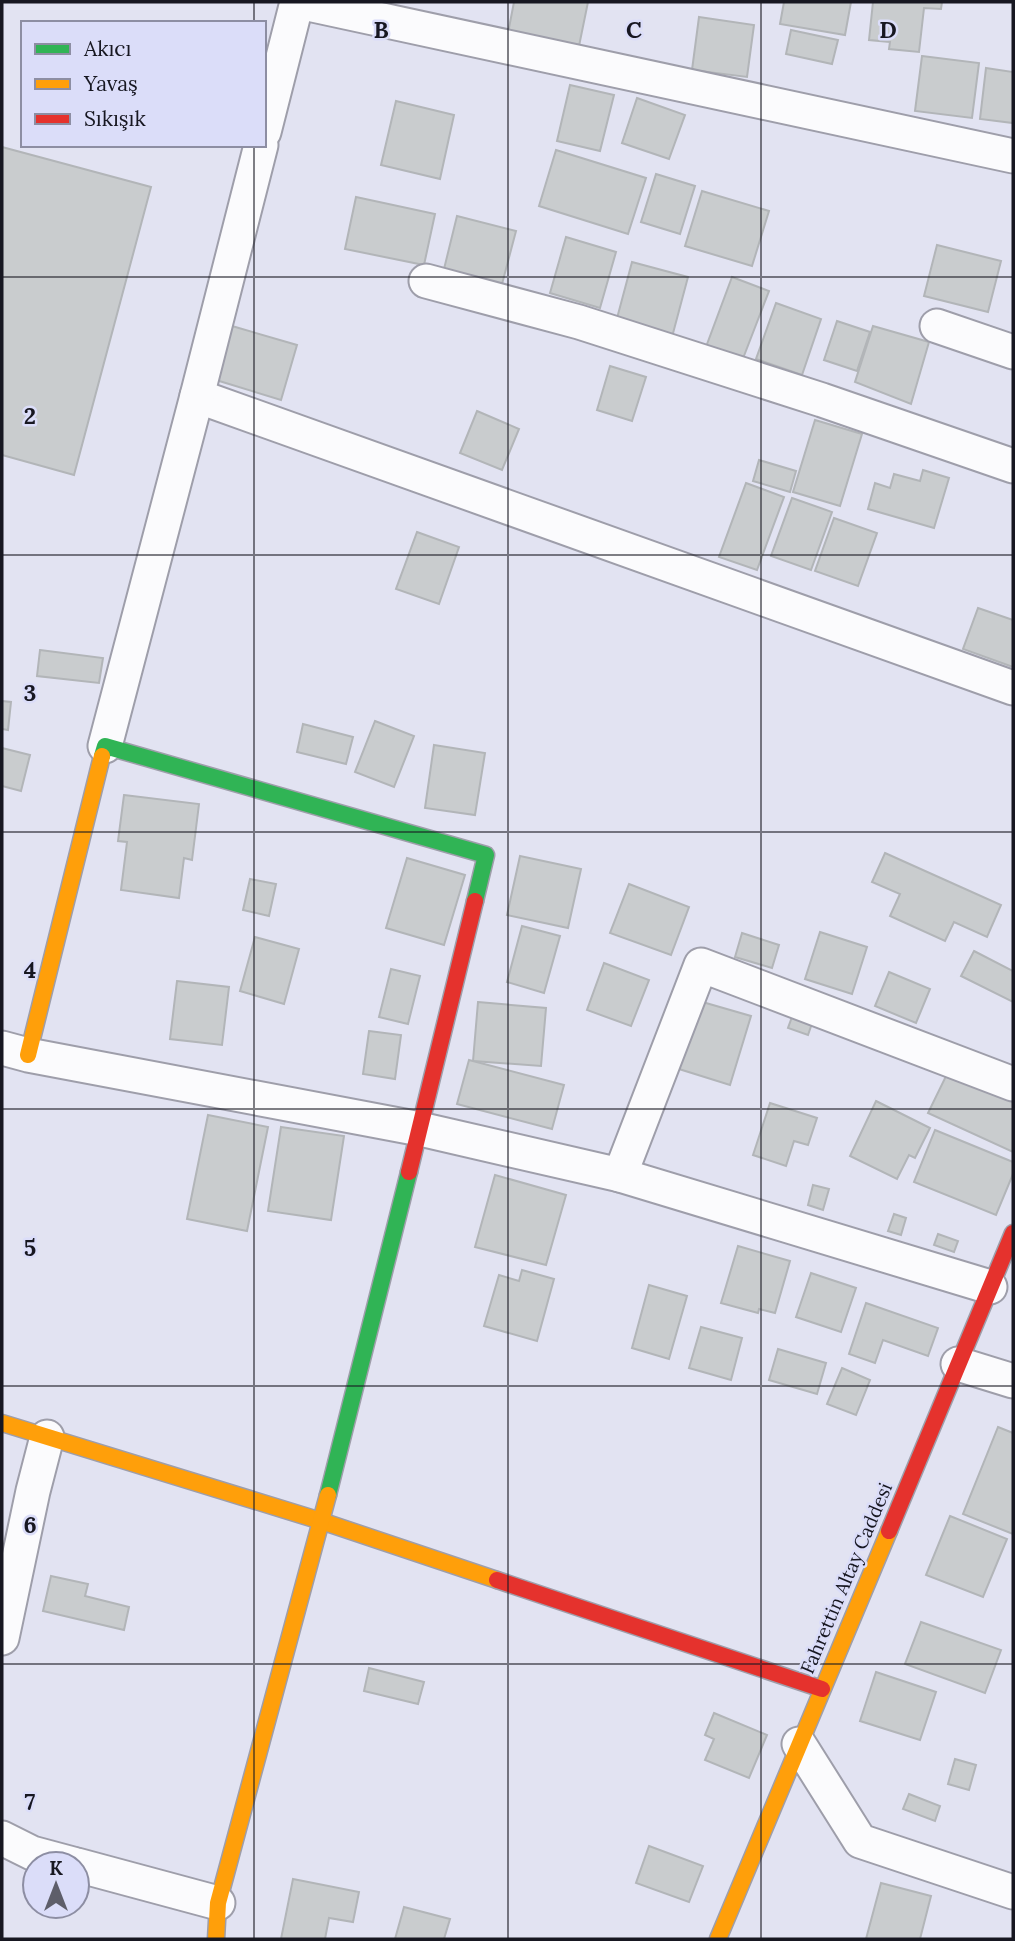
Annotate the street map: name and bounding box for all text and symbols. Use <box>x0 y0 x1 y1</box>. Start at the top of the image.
text: B <box>373 15 389 44</box>
text: C <box>626 15 642 44</box>
text: D <box>879 15 897 44</box>
legend <box>21 21 266 147</box>
text: Akıcı <box>83 35 131 62</box>
text: Yavaş <box>83 70 138 97</box>
text: Sıkışık <box>84 105 146 132</box>
text: 2 <box>24 401 36 430</box>
text: 3 <box>24 678 36 707</box>
text: 4 <box>24 955 36 984</box>
text: 5 <box>24 1233 36 1262</box>
street label: Fahrettin Altay Caddesi <box>795 1479 897 1677</box>
text: 6 <box>23 1510 37 1539</box>
text: 7 <box>25 1787 36 1816</box>
north arrow <box>21 1850 91 1920</box>
text: K <box>49 1856 63 1880</box>

